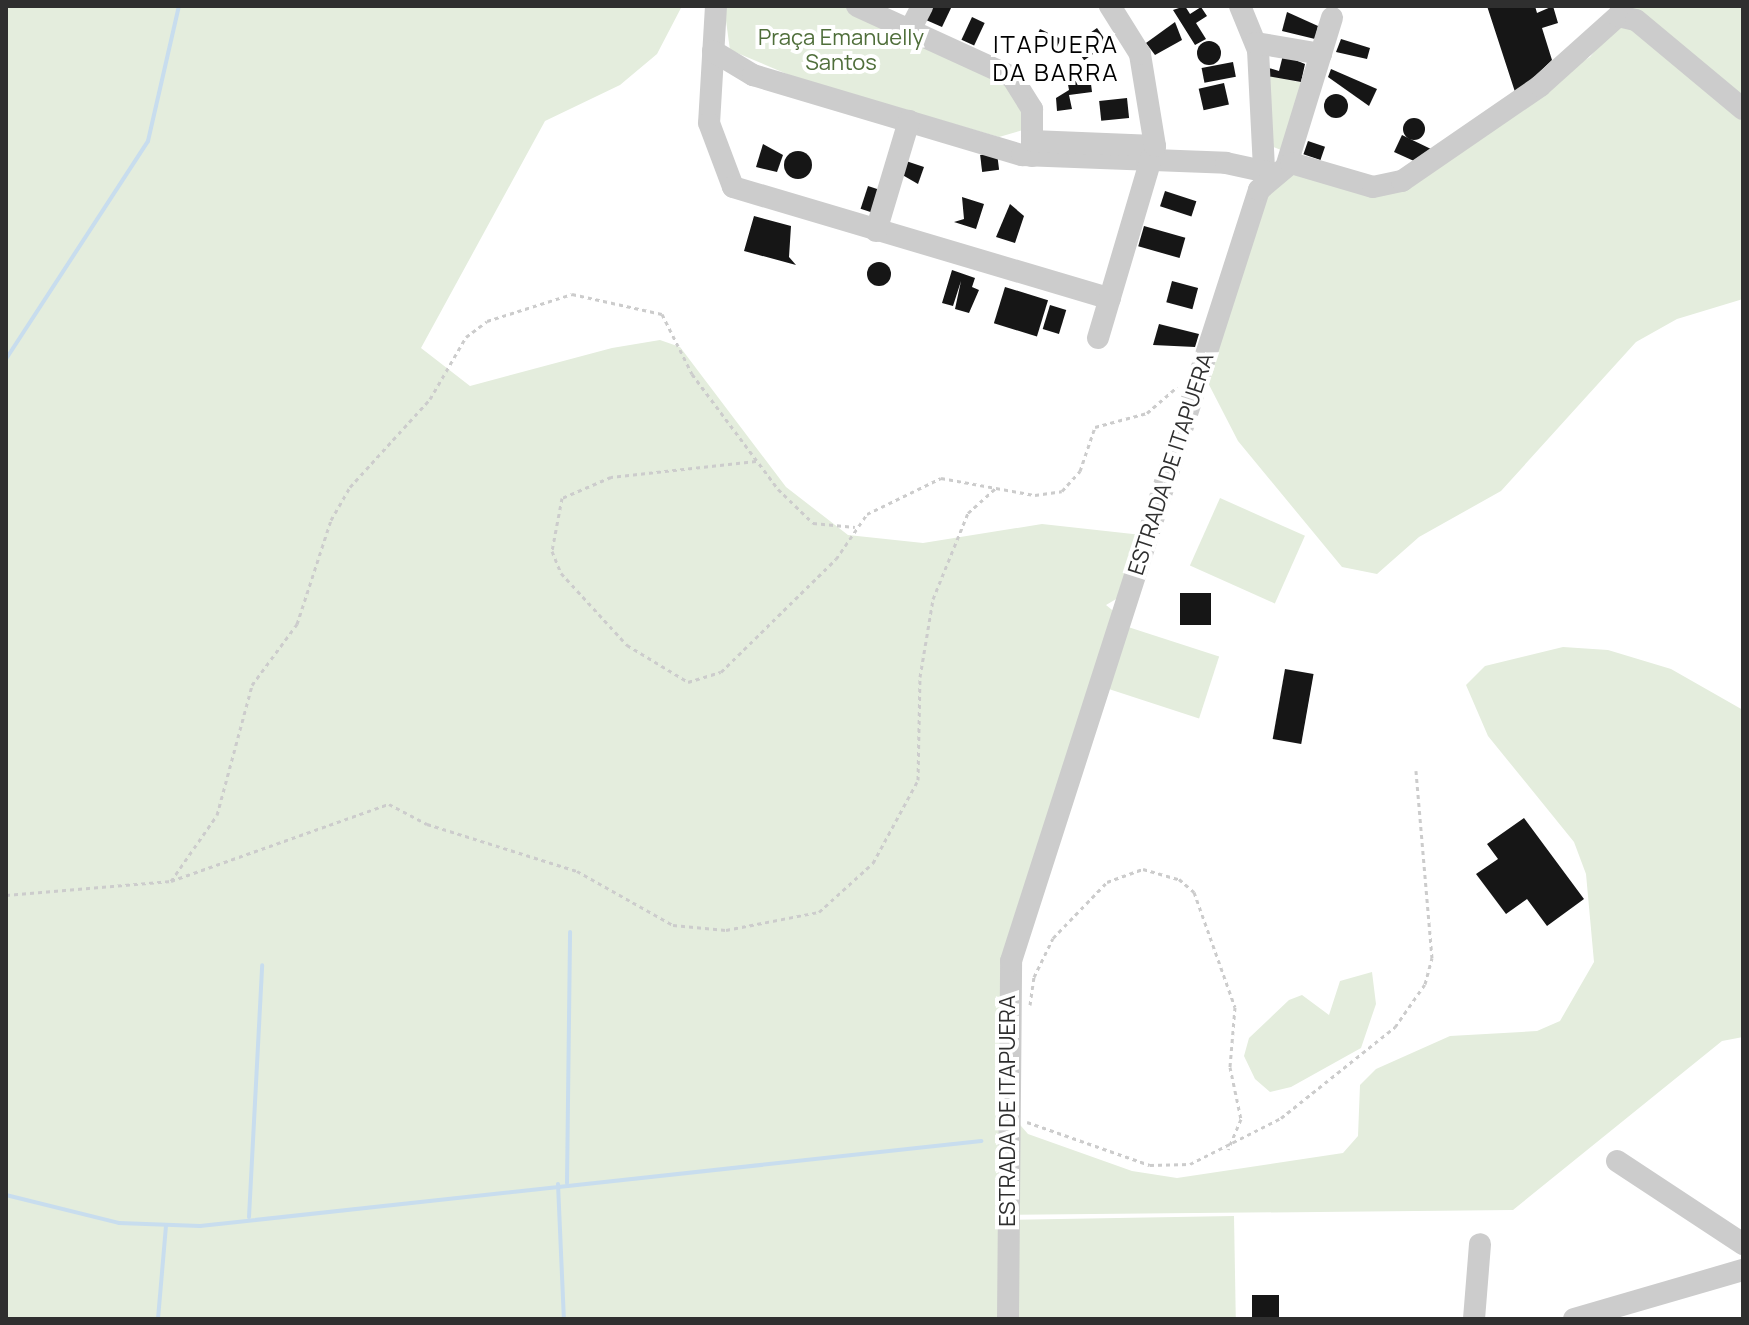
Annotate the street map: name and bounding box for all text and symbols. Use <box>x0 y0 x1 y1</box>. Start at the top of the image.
park label: Praça Emanuelly Santos <box>758 24 924 76</box>
district label: ITAPUERA DA BARRA <box>992 30 1120 86</box>
street label: ESTRADA DE ITAPUERA <box>1123 350 1219 578</box>
street label: ESTRADA DE ITAPUERA <box>995 995 1021 1227</box>

